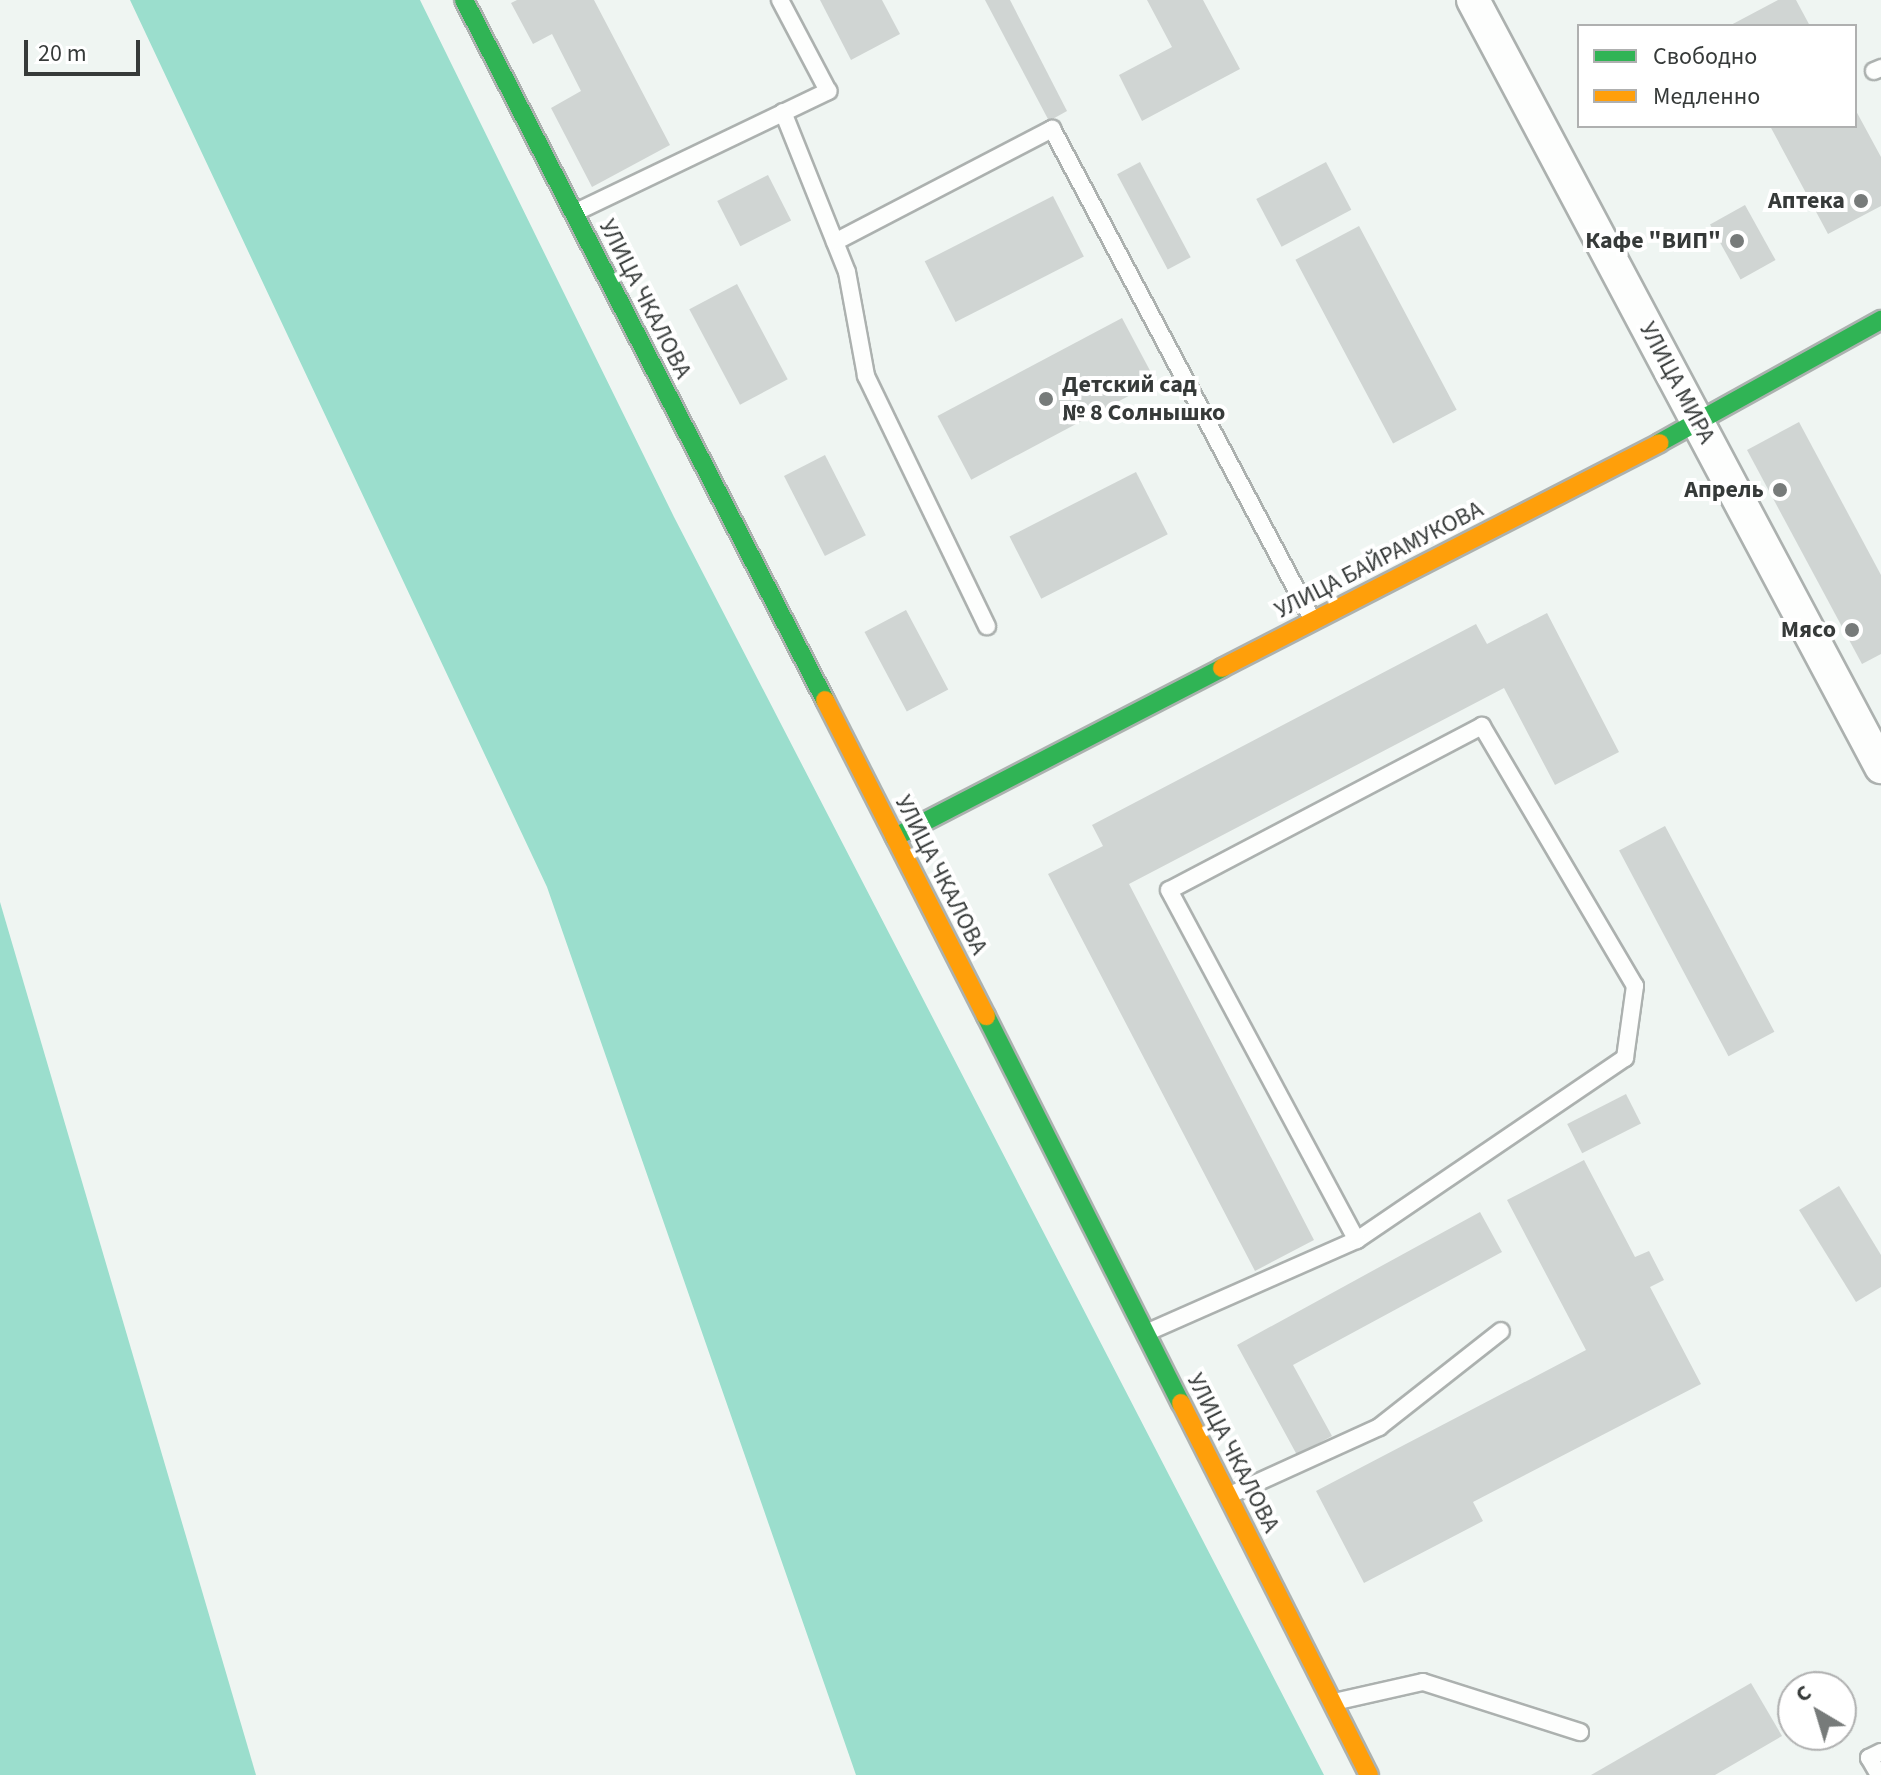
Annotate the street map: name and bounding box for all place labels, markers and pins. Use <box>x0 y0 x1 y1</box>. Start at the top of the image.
place label: Аптека <box>1768 187 1845 215</box>
marker: Аптека <box>1852 192 1870 210</box>
place label: Кафе "ВИП" <box>1585 227 1721 255</box>
marker: Кафе "ВИП" <box>1728 232 1746 250</box>
place label: Детский сад № 8 Солнышко <box>1062 371 1225 427</box>
marker: Детский сад № 8 Солнышко <box>1037 390 1055 408</box>
place label: Апрель <box>1684 476 1764 504</box>
marker: Апрель <box>1771 481 1789 499</box>
place label: Мясо <box>1781 616 1836 644</box>
marker: Мясо <box>1843 621 1861 639</box>

